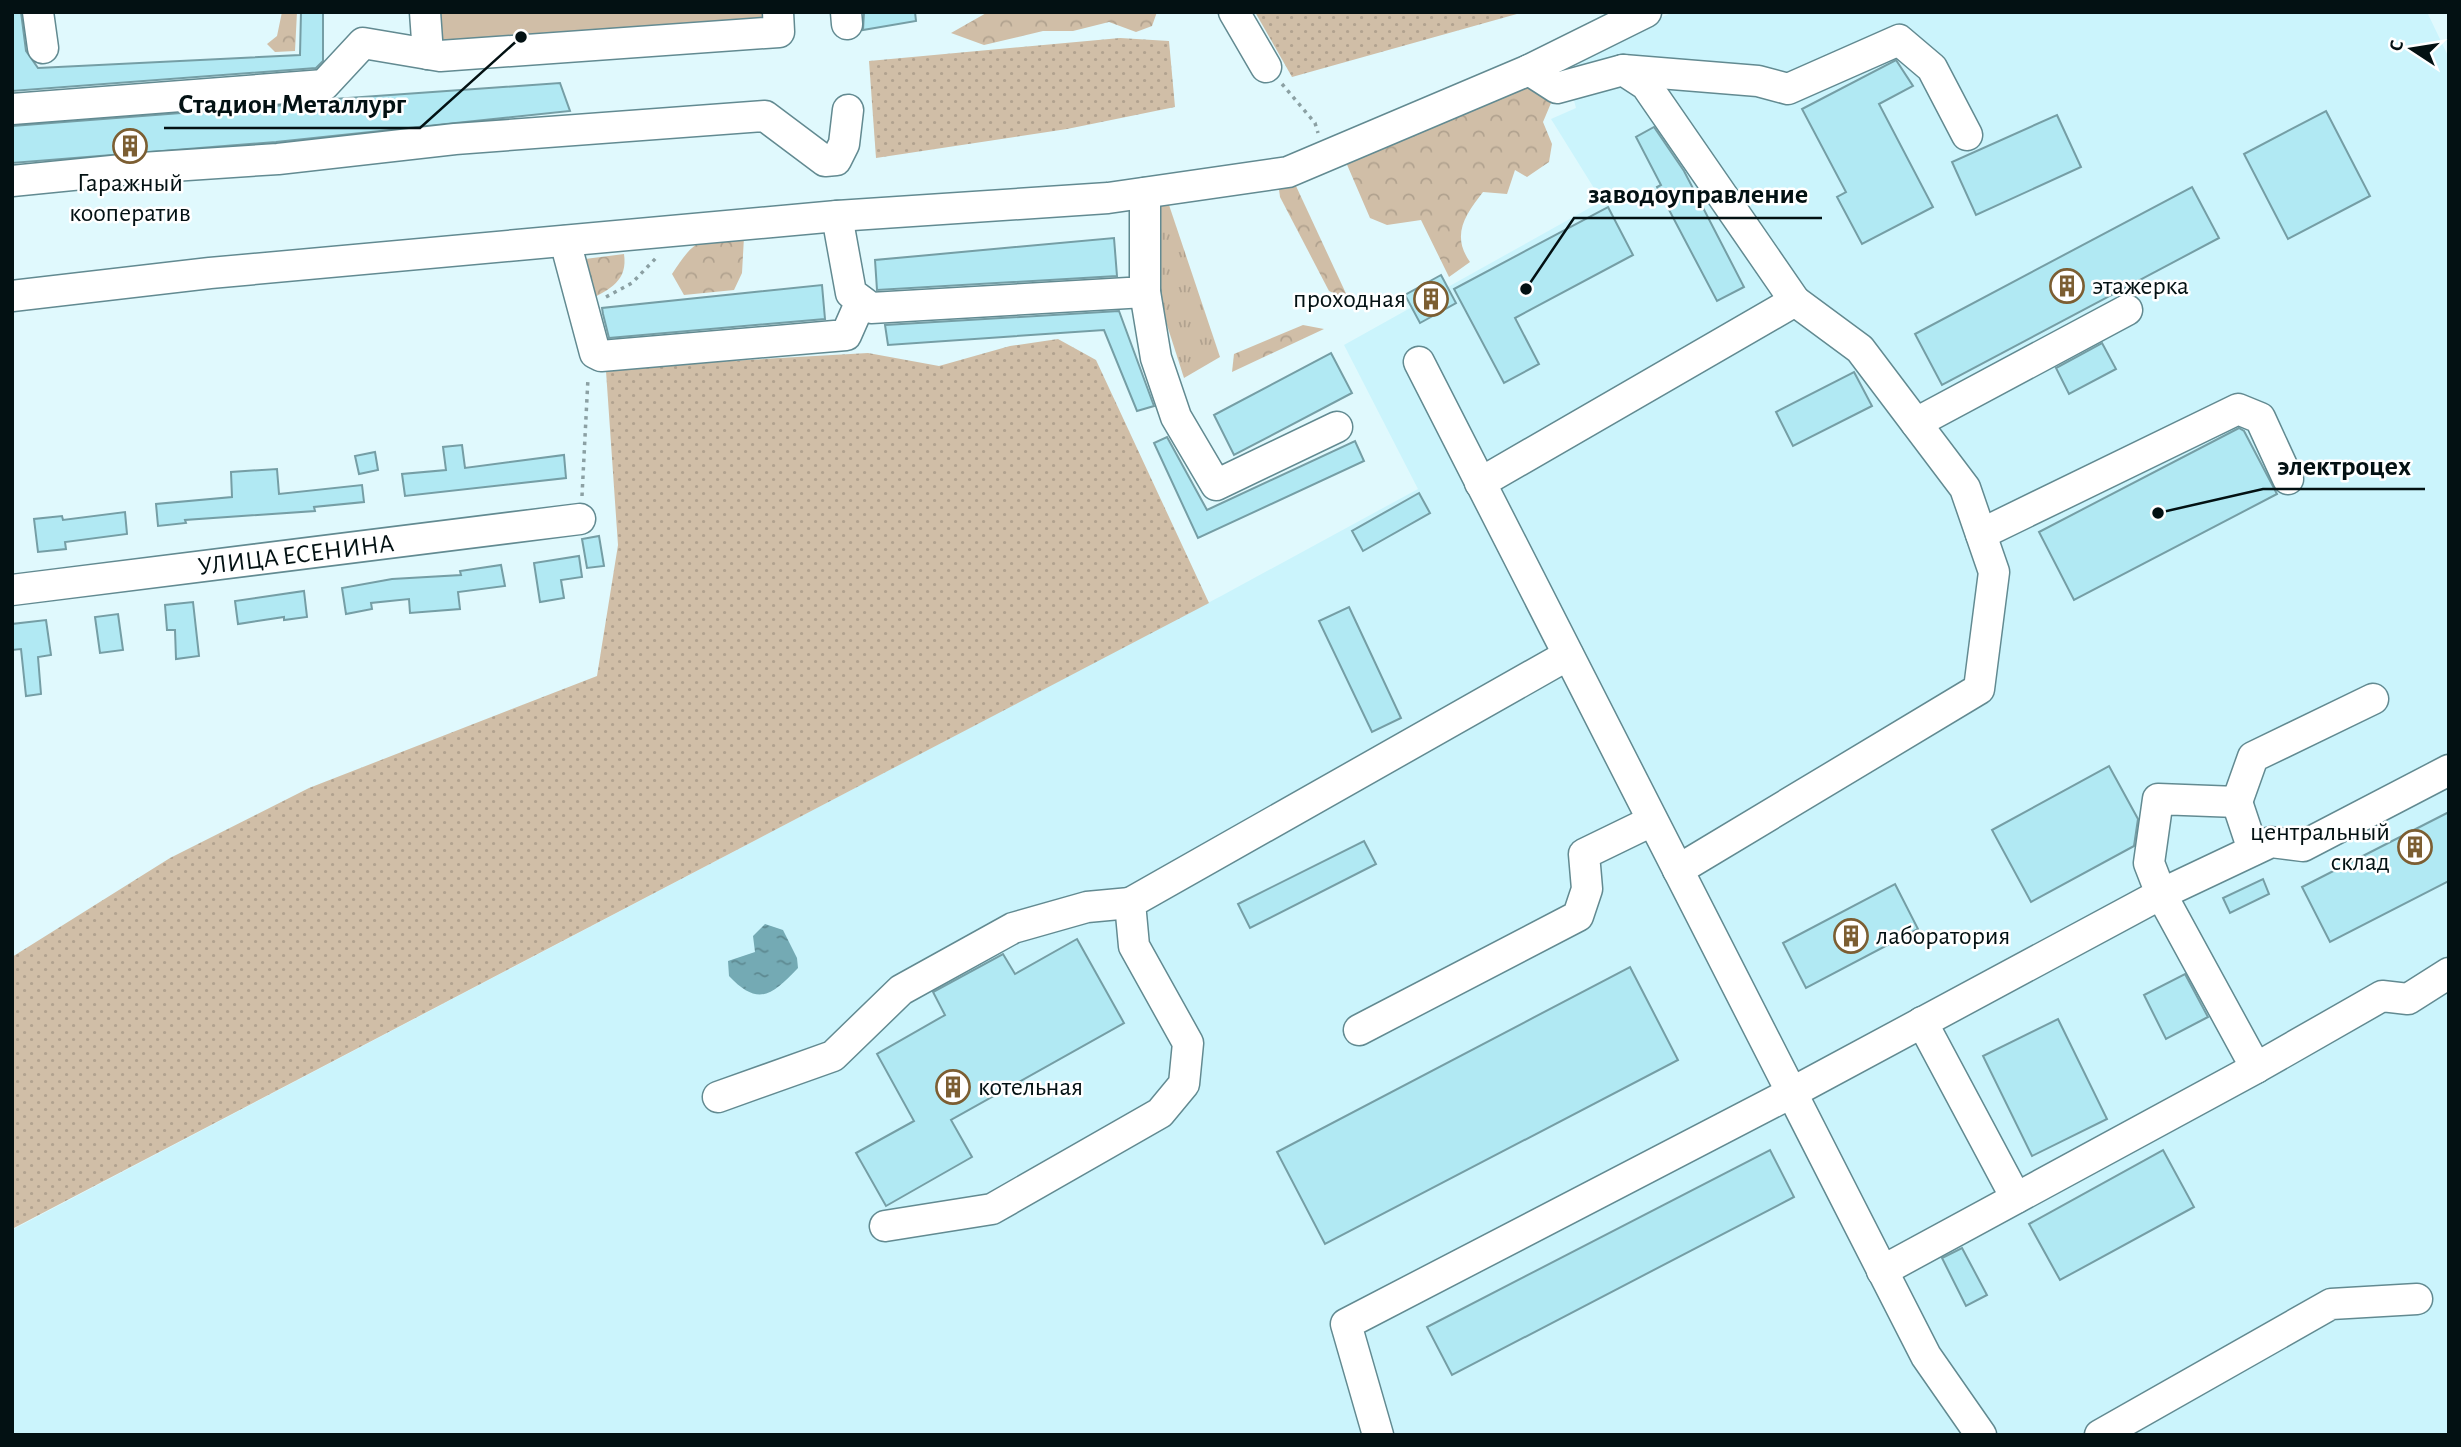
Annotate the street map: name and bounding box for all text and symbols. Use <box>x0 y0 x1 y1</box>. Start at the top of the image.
north arrow <box>2377 14 2447 84</box>
text: С <box>2386 39 2407 53</box>
callout: Стадион Металлург <box>164 79 420 128</box>
text: Стадион Металлург <box>178 91 407 119</box>
building icon: Гаражный кооператив <box>111 127 149 165</box>
callout: заводоуправление <box>1574 169 1822 218</box>
place label: Гаражный кооператив <box>69 170 191 226</box>
text: заводоуправление <box>1588 181 1808 209</box>
building icon: этажерка <box>2048 267 2086 305</box>
place label: этажерка <box>2092 273 2189 299</box>
building icon: проходная <box>1412 280 1450 318</box>
place label: проходная <box>1293 286 1406 312</box>
callout: электроцех <box>2263 440 2425 489</box>
text: электроцех <box>2277 453 2411 481</box>
street label: УЛИЦА ЕСЕНИНА <box>196 530 396 580</box>
place label: центральный склад <box>2250 819 2390 875</box>
building icon: центральный склад <box>2396 828 2434 866</box>
building icon: лаборатория <box>1832 917 1870 955</box>
place label: лаборатория <box>1876 923 2010 949</box>
building icon: котельная <box>934 1068 972 1106</box>
place label: котельная <box>978 1074 1083 1100</box>

